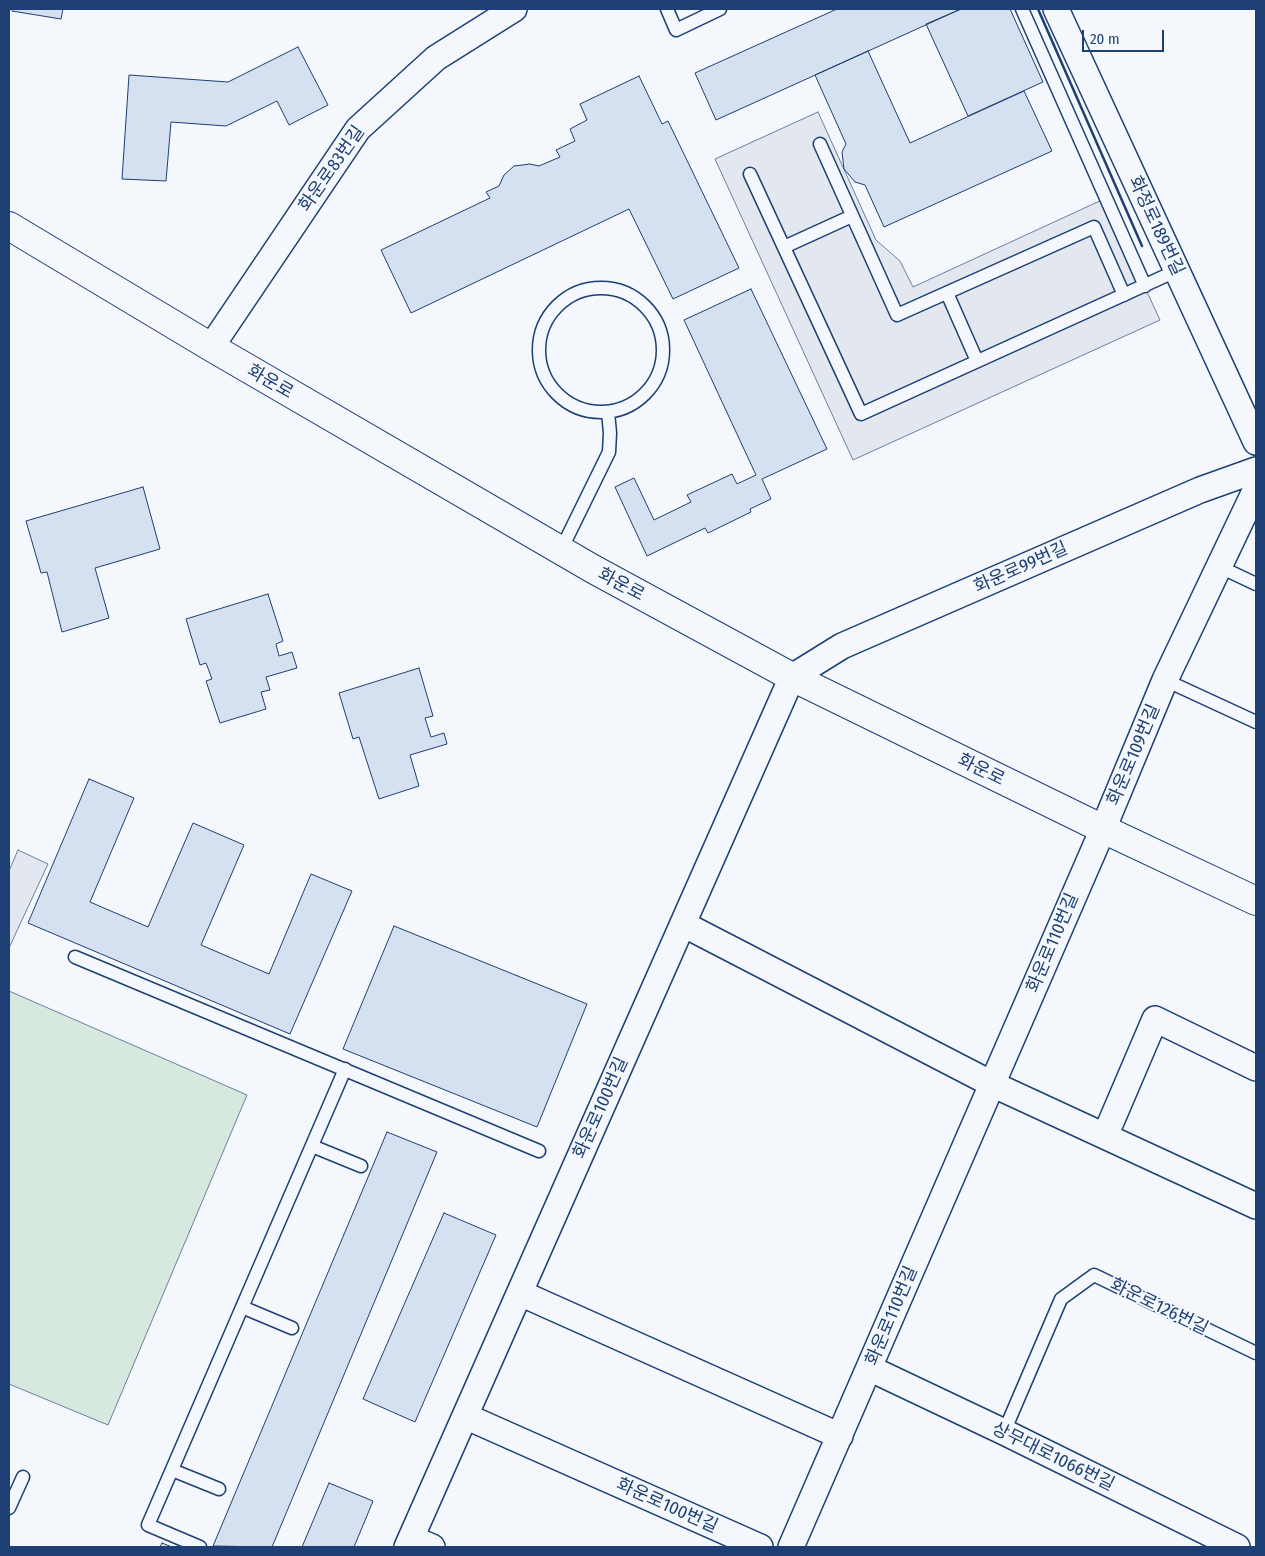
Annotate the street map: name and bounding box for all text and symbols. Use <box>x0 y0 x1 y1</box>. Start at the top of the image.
scale bar <box>1085 20 1168 52</box>
text: 20 m <box>1090 30 1120 48</box>
street label: 화운로83번길 <box>294 122 370 216</box>
street label: 화정로189번길 <box>1124 173 1188 279</box>
street label: 화운로 <box>243 360 297 404</box>
street label: 화운로99번길 <box>971 538 1071 598</box>
street label: 화운로 <box>594 564 648 606</box>
street label: 화운로109번길 <box>1103 701 1165 809</box>
street label: 화운로 <box>954 749 1008 791</box>
street label: 화운로110번길 <box>1022 890 1084 996</box>
street label: 화운로100번길 <box>569 1054 633 1162</box>
street label: 화운로110번길 <box>861 1263 923 1369</box>
street label: 화운로126번길 <box>1106 1274 1212 1340</box>
street label: 상무대로1066번길 <box>988 1418 1118 1496</box>
street label: 화운로100번길 <box>613 1474 721 1538</box>

